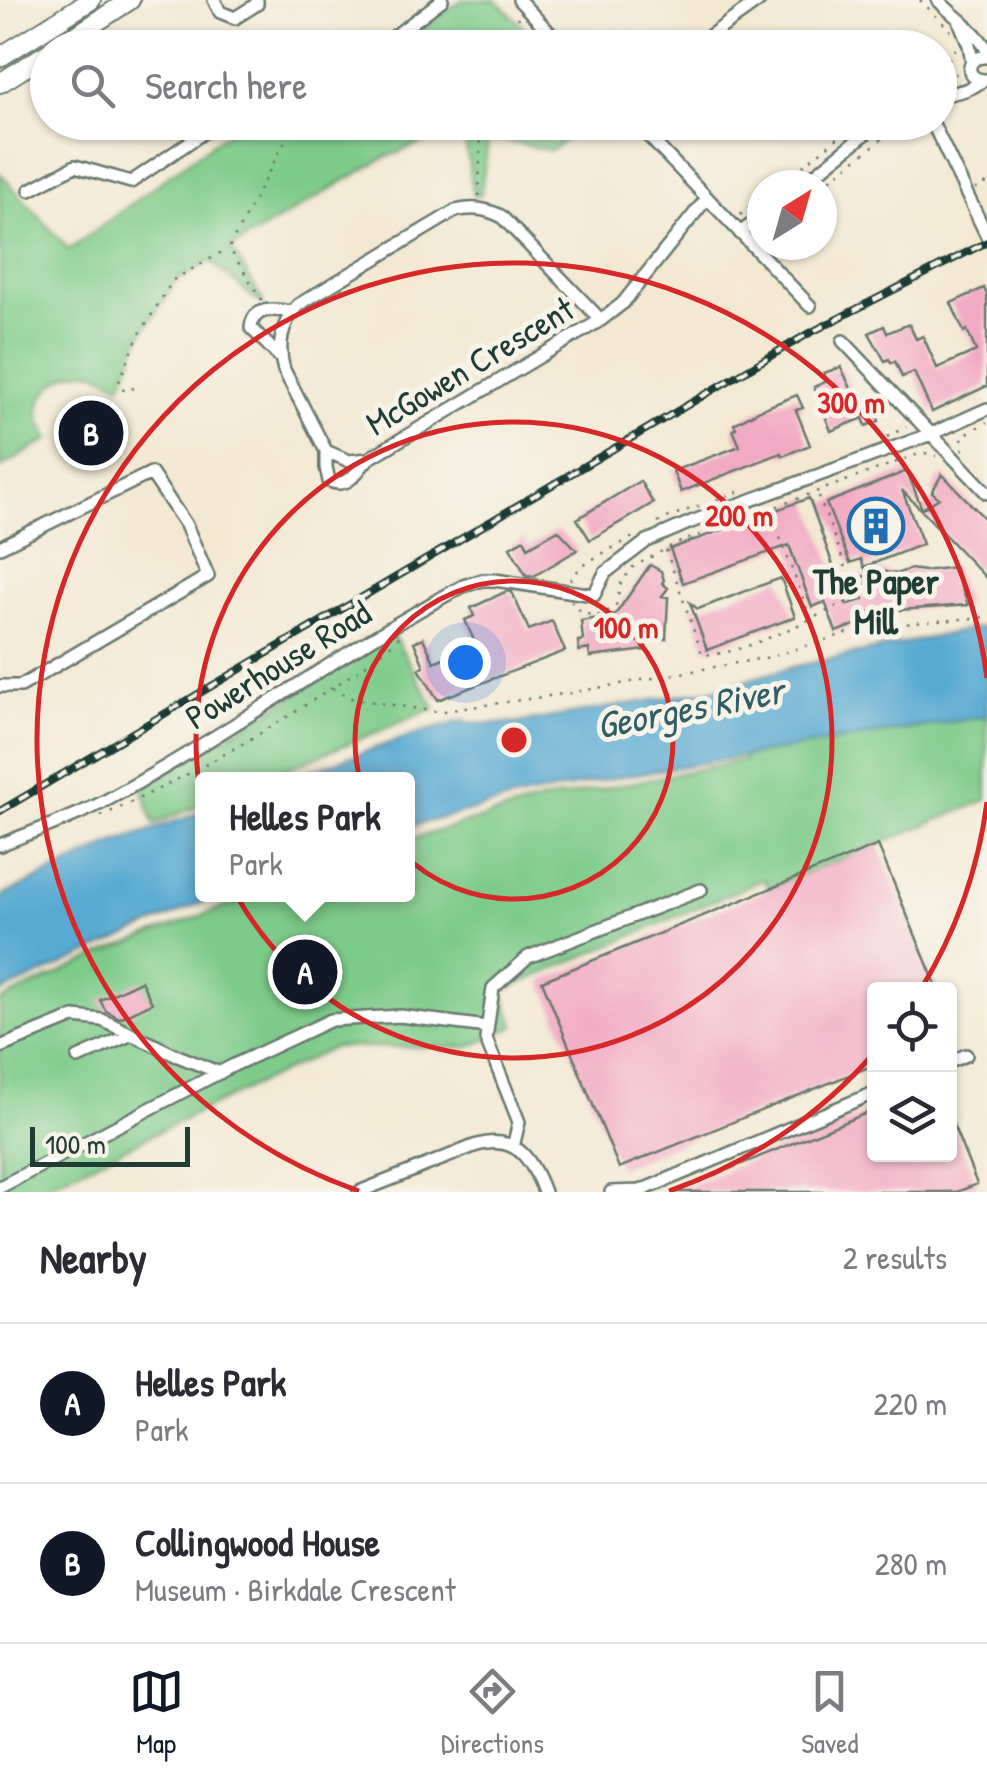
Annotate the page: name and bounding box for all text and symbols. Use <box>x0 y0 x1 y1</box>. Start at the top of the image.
search box <box>30 30 957 140</box>
icon: search <box>65 58 120 113</box>
text: Search here <box>145 59 307 111</box>
north arrow <box>747 170 837 260</box>
street label: McGowen Crescent <box>357 284 583 446</box>
text: 300 m <box>817 382 885 422</box>
pin: B <box>58 396 124 470</box>
text: 200 m <box>705 495 773 535</box>
building icon: The Paper Mill <box>846 496 906 556</box>
place label: The Paper Mill <box>812 558 940 645</box>
street label: Powerhouse Road <box>176 589 379 740</box>
text: 100 m <box>593 607 659 647</box>
your location <box>440 637 491 688</box>
water label: Georges River <box>592 663 792 751</box>
centre of rings <box>496 722 532 758</box>
popup <box>195 772 415 902</box>
text: Helles Park <box>229 790 381 842</box>
text: Park <box>229 842 283 885</box>
pin: A <box>272 934 338 1010</box>
map controls <box>867 982 957 1162</box>
button: locate <box>867 982 957 1072</box>
button: layers <box>867 1072 957 1162</box>
scale bar <box>30 1122 190 1166</box>
text: 100 m <box>45 1125 106 1163</box>
text: Nearby <box>40 1229 147 1286</box>
text: 2 results <box>843 1236 947 1279</box>
text: Helles Park <box>135 1356 286 1408</box>
text: A <box>65 1382 80 1425</box>
text: 220 m <box>874 1382 947 1425</box>
text: Park <box>135 1408 189 1451</box>
text: Collingwood House <box>135 1516 380 1568</box>
text: B <box>64 1542 81 1585</box>
text: 280 m <box>875 1542 947 1585</box>
text: Museum · Birkdale Crescent <box>135 1568 456 1611</box>
tab: Map <box>129 1664 184 1762</box>
tab: Directions <box>441 1664 544 1762</box>
tab: Saved <box>801 1664 858 1762</box>

